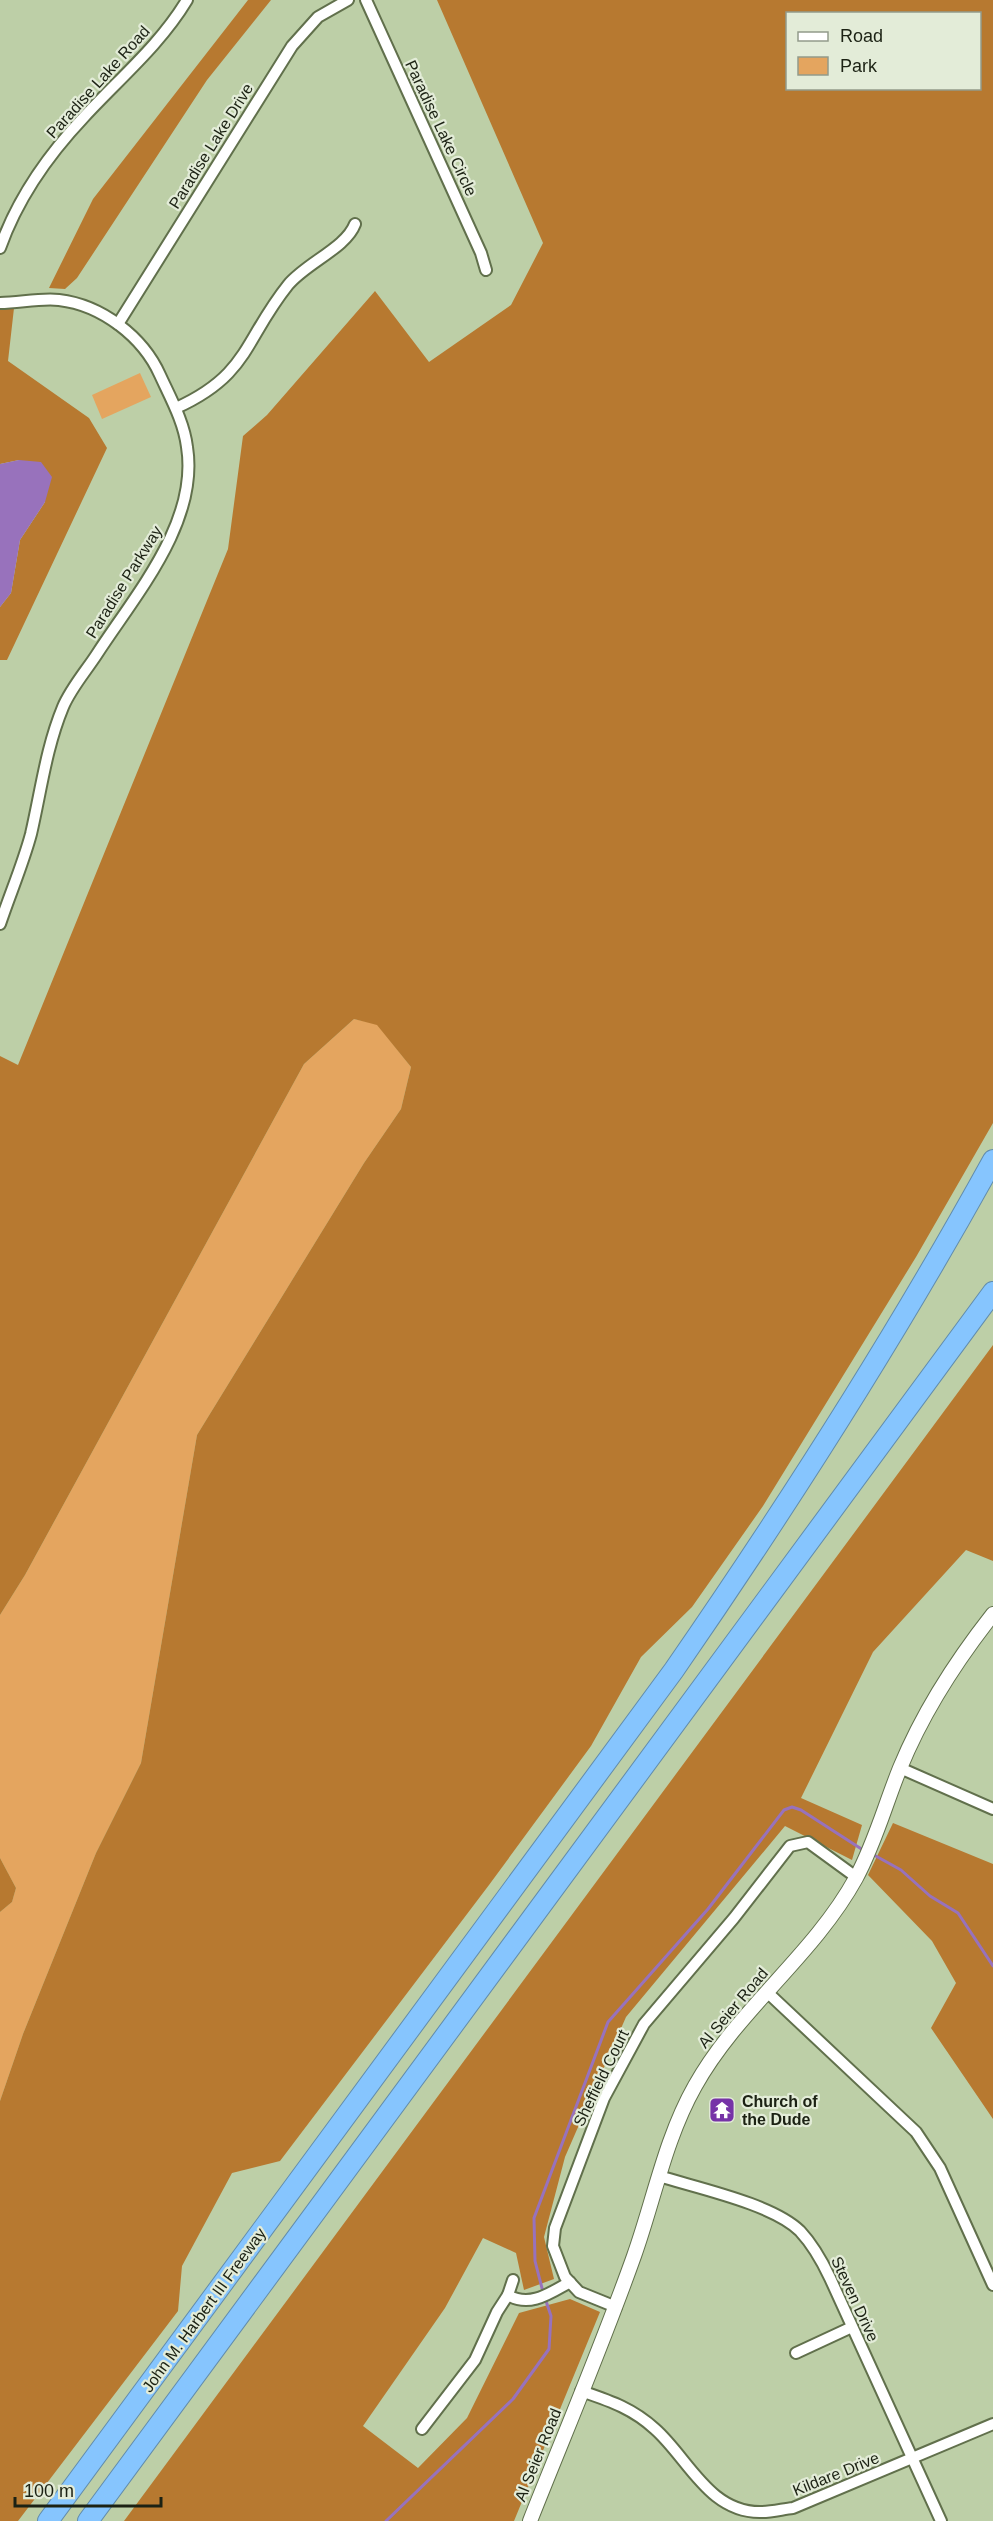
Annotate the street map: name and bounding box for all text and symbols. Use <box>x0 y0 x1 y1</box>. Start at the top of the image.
legend <box>786 12 981 90</box>
street label: Paradise Lake Road <box>43 22 153 142</box>
text: Road <box>840 26 883 46</box>
text: Park <box>840 56 878 76</box>
street label: Paradise Lake Circle <box>402 58 480 199</box>
street label: Paradise Lake Drive <box>166 80 256 212</box>
street label: Paradise Parkway <box>83 523 165 641</box>
street label: Al Seier Road <box>695 1965 771 2051</box>
street label: Sheffield Court <box>570 2026 632 2129</box>
place label: Church of the Dude <box>742 2093 818 2128</box>
temple icon: Church of the Dude <box>707 2095 737 2125</box>
street label: John M. Harbert III Freeway <box>139 2225 269 2395</box>
street label: Steven Drive <box>828 2254 882 2344</box>
street label: Al Seier Road <box>512 2406 564 2504</box>
street label: Kildare Drive <box>790 2449 882 2499</box>
scale bar <box>15 2470 160 2508</box>
text: 100 m <box>24 2481 74 2501</box>

